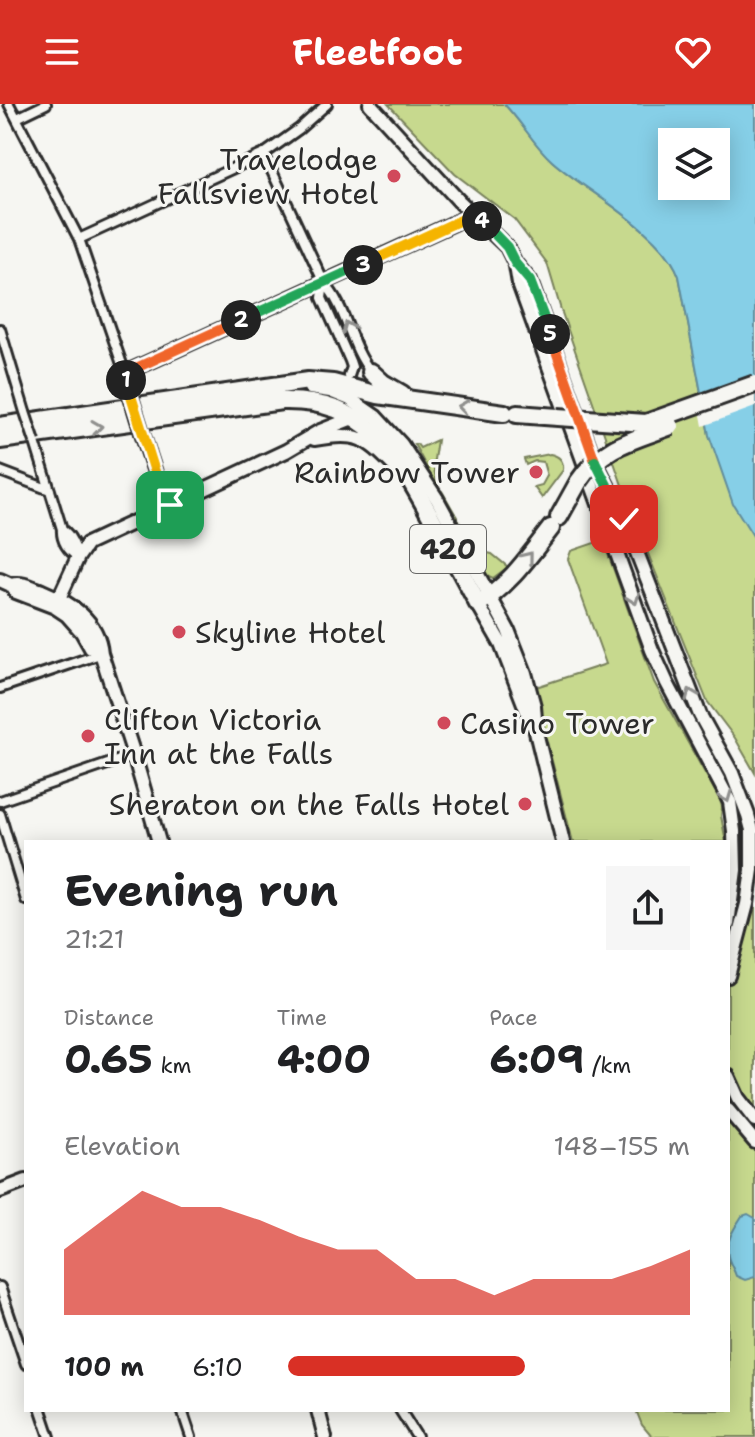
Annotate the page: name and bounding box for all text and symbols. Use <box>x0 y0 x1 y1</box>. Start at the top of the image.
text: Fleetfoot <box>292 28 463 77</box>
icon: menu <box>40 30 84 74</box>
icon: heart <box>671 30 715 74</box>
map controls <box>658 128 730 200</box>
button: layers <box>658 128 730 200</box>
place label: Travelodge Fallsview Hotel <box>158 139 378 214</box>
marker: Travelodge Fallsview Hotel <box>385 167 403 185</box>
pin: 4 <box>462 201 502 241</box>
text: 4 <box>474 206 490 235</box>
pin: 3 <box>343 245 383 285</box>
text: 3 <box>355 250 371 279</box>
pin: 2 <box>221 300 261 340</box>
text: 2 <box>233 305 249 334</box>
pin: 5 <box>530 314 570 354</box>
text: 5 <box>543 319 557 348</box>
one-way arrow <box>341 321 357 335</box>
pin: 1 <box>106 360 146 400</box>
text: 1 <box>121 365 131 394</box>
one-way arrow <box>456 399 470 416</box>
one-way arrow <box>91 418 104 435</box>
place label: Rainbow Tower <box>294 452 520 493</box>
marker: Rainbow Tower <box>527 463 545 481</box>
pin <box>136 471 204 539</box>
icon: arrive <box>148 483 192 527</box>
pin <box>590 485 658 553</box>
icon: check <box>602 497 646 541</box>
road number: 420 <box>410 525 486 573</box>
one-way arrow <box>518 552 533 566</box>
one-way arrow <box>624 591 641 605</box>
place label: Skyline Hotel <box>195 612 385 653</box>
marker: Skyline Hotel <box>170 623 188 641</box>
one-way arrow <box>684 688 701 702</box>
place label: Clifton Victoria Inn at the Falls <box>104 699 333 774</box>
place label: Casino Tower <box>460 703 655 744</box>
marker: Casino Tower <box>435 714 453 732</box>
marker: Clifton Victoria Inn at the Falls <box>79 727 97 745</box>
place label: Sheraton on the Falls Hotel <box>109 784 509 825</box>
one-way arrow <box>716 789 733 803</box>
marker: Sheraton on the Falls Hotel <box>516 795 534 813</box>
text: Evening run <box>64 861 338 920</box>
button: share <box>606 866 690 950</box>
text: 21:21 <box>64 921 125 956</box>
text: Distance <box>64 1003 154 1032</box>
text: Time <box>277 1003 327 1032</box>
text: Pace <box>489 1003 538 1032</box>
text: 0.65 <box>64 1032 153 1086</box>
text: 4:00 <box>277 1032 371 1086</box>
text: 6:09 <box>489 1032 585 1086</box>
text: km <box>153 1051 192 1080</box>
text: /km <box>585 1051 631 1080</box>
text: Elevation <box>64 1128 180 1163</box>
text: 148–155 m <box>554 1128 690 1163</box>
text: 100 m <box>64 1349 144 1384</box>
text: 6:10 <box>192 1349 243 1384</box>

